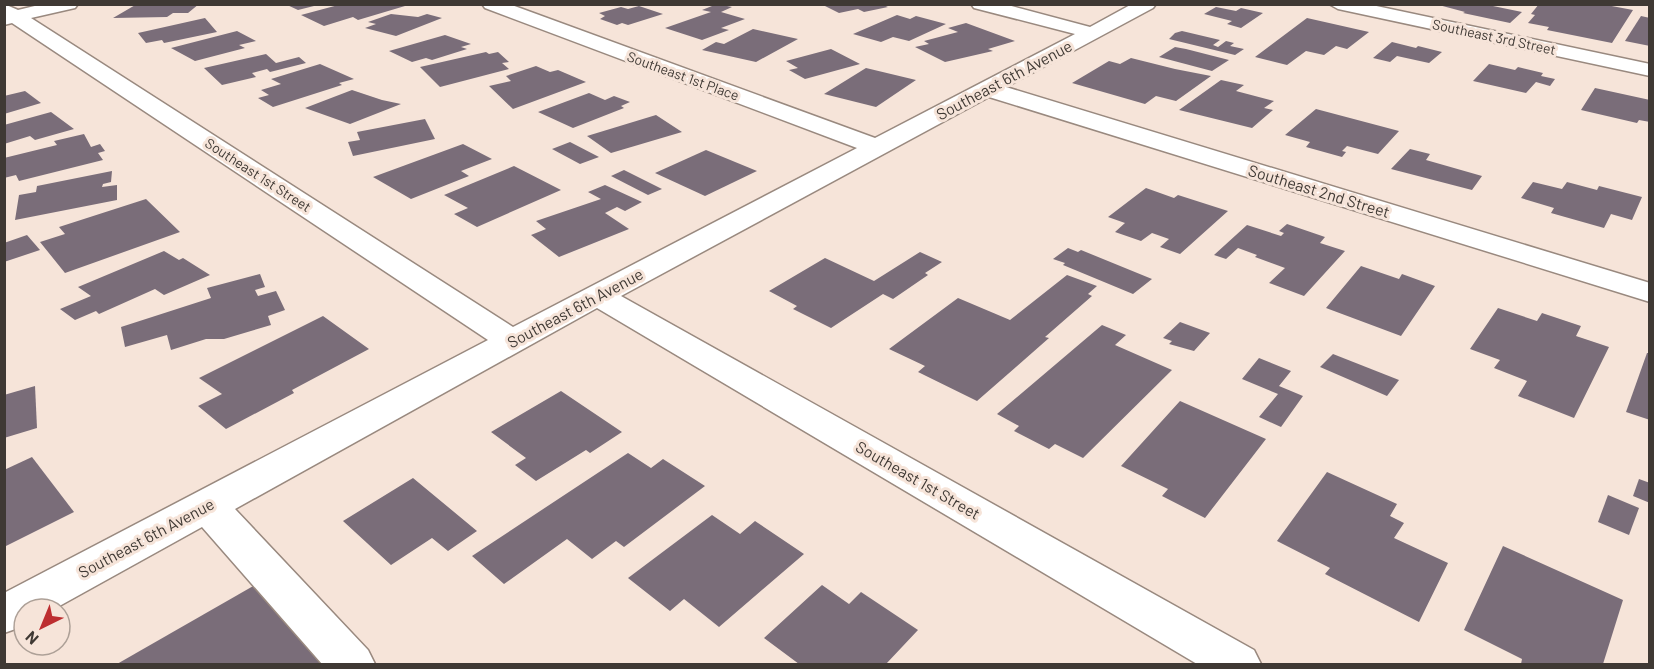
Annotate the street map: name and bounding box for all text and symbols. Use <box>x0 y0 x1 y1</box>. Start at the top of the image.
street label: Southeast 3rd Street <box>1431 15 1557 58</box>
street label: Southeast 6th Avenue <box>933 36 1075 123</box>
street label: Southeast 1st Place <box>625 47 741 104</box>
street label: Southeast 1st Street <box>202 134 314 215</box>
street label: Southeast 2nd Street <box>1246 160 1392 221</box>
street label: Southeast 6th Avenue <box>504 264 646 351</box>
street label: Southeast 1st Street <box>853 436 984 523</box>
street label: Southeast 6th Avenue <box>75 494 217 581</box>
north arrow <box>12 597 72 657</box>
text: N <box>21 628 42 649</box>

